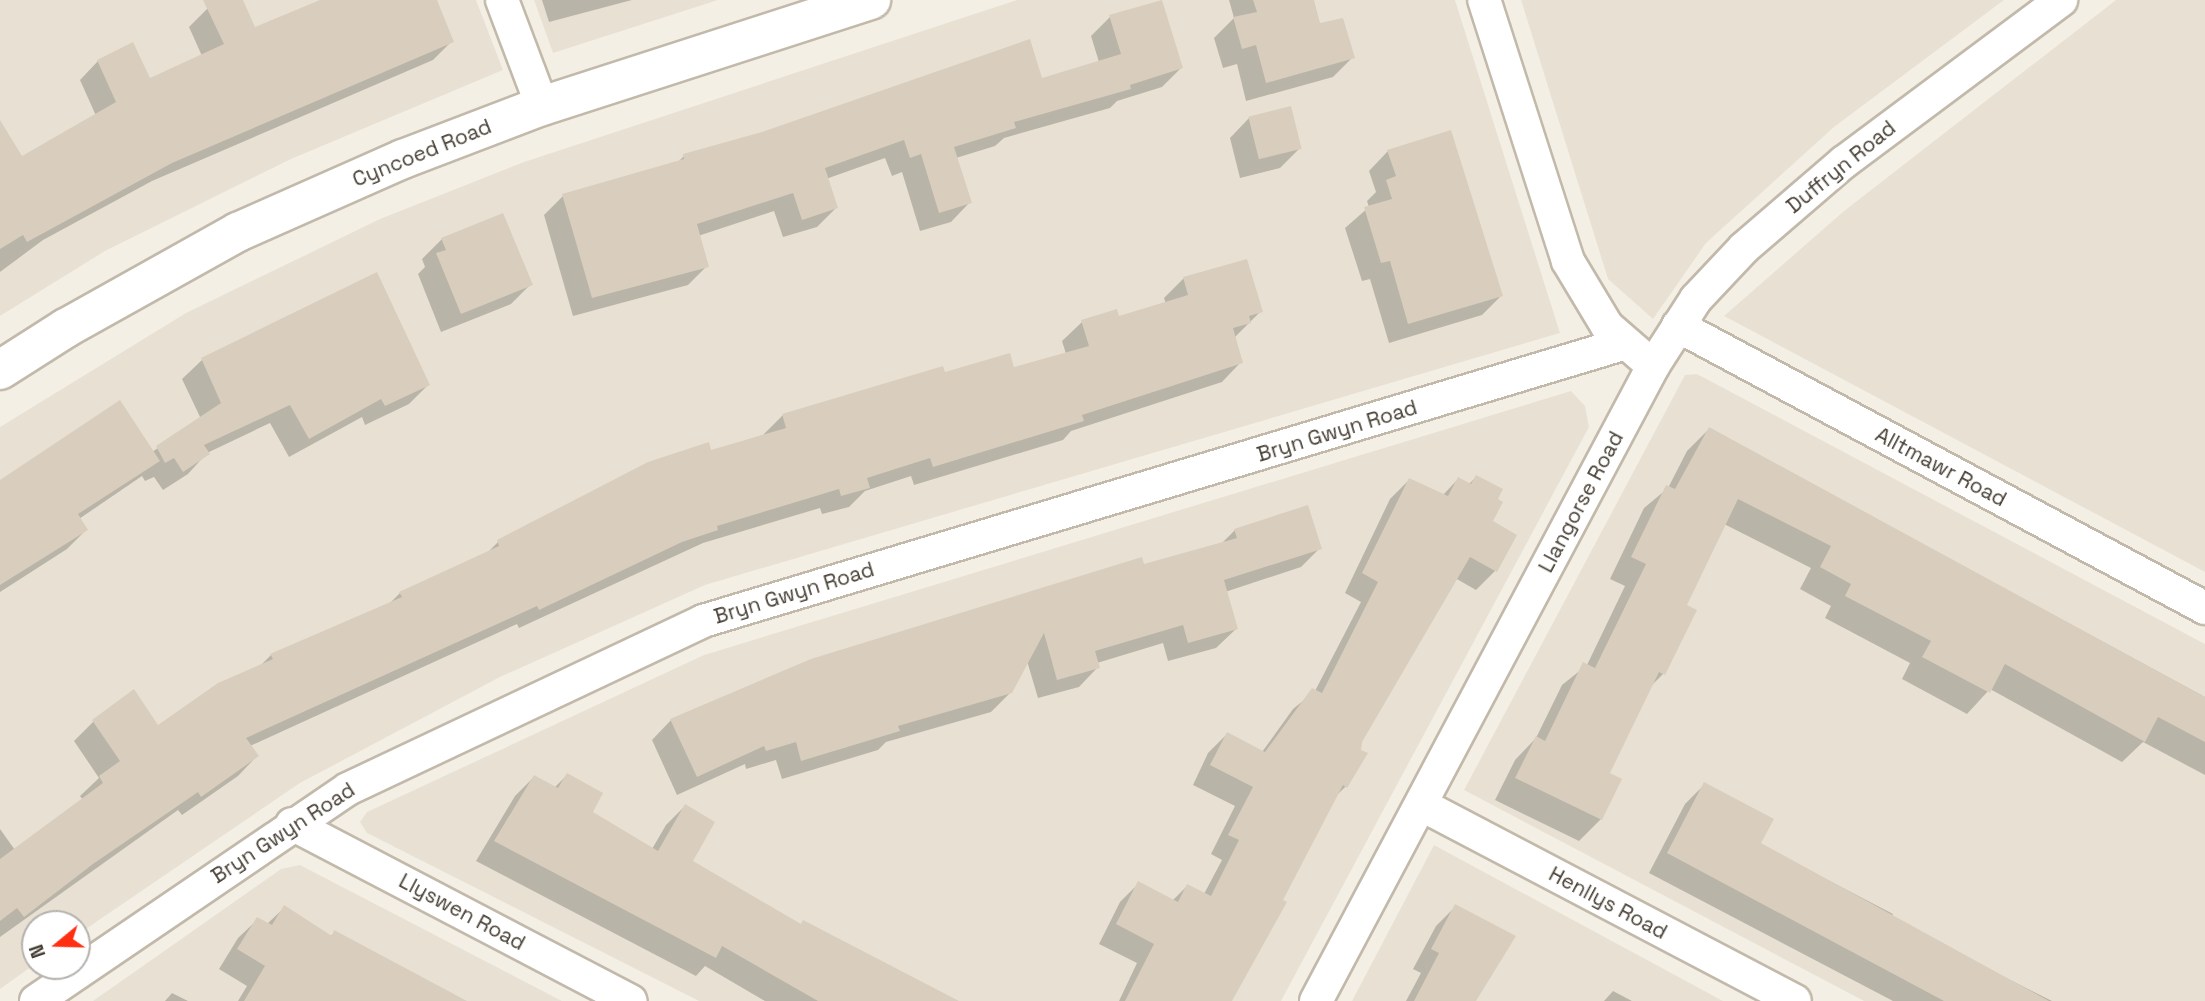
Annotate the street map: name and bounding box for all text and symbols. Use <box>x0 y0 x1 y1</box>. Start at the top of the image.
street label: Cyncoed Road <box>349 114 495 192</box>
street label: Duffryn Road <box>1781 115 1901 219</box>
street label: Bryn Gwyn Road <box>1254 395 1420 467</box>
street label: Alltmawr Road <box>1871 422 2011 512</box>
street label: Llangorse Road <box>1533 427 1629 577</box>
street label: Bryn Gwyn Road <box>711 557 877 629</box>
street label: Bryn Gwyn Road <box>206 777 360 889</box>
street label: Henllys Road <box>1545 861 1671 945</box>
street label: Llyswen Road <box>395 868 529 956</box>
north arrow <box>21 910 91 980</box>
text: N <box>24 941 51 961</box>

